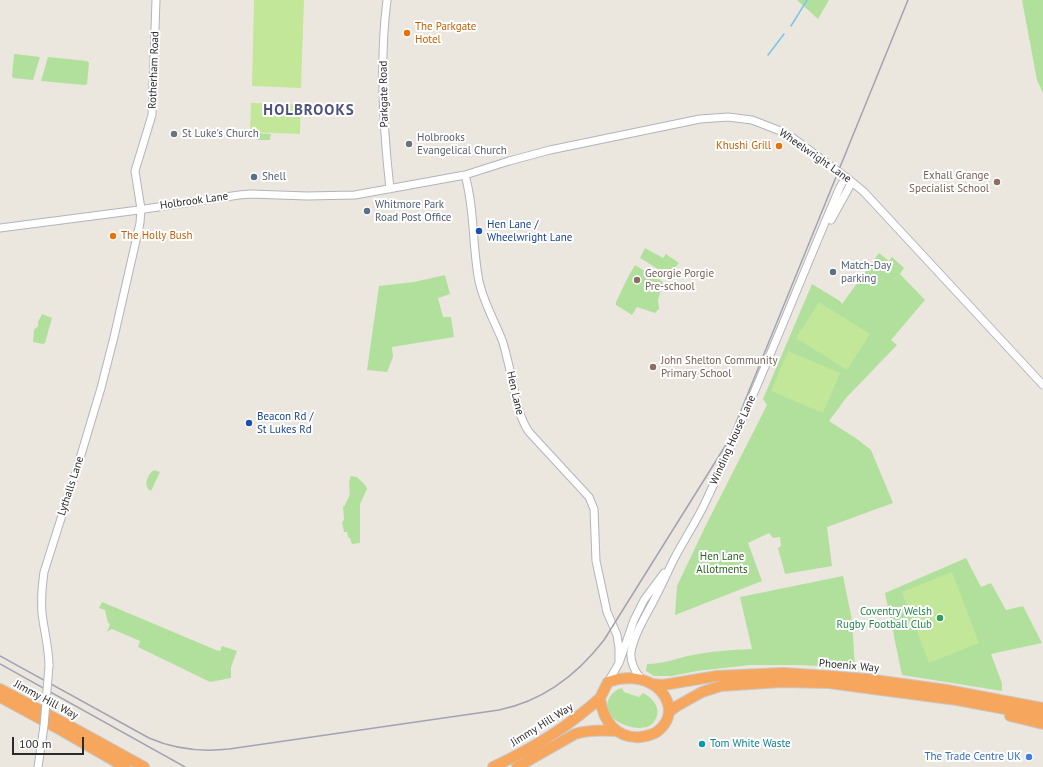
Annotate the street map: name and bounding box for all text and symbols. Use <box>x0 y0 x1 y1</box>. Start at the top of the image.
place label: The Parkgate Hotel <box>415 20 476 46</box>
marker: The Parkgate Hotel <box>402 28 412 38</box>
street label: Rotherham Road <box>146 31 162 109</box>
street label: Parkgate Road <box>377 60 391 128</box>
district label: HOLBROOKS <box>263 102 355 120</box>
street label: Wheelwright Lane <box>776 126 854 186</box>
place label: St Luke's Church <box>182 127 259 141</box>
marker: St Luke's Church <box>169 129 179 139</box>
place label: Holbrooks Evangelical Church <box>417 131 507 157</box>
marker: Holbrooks Evangelical Church <box>404 139 414 149</box>
place label: Khushi Grill <box>716 139 771 153</box>
marker: Khushi Grill <box>774 141 784 151</box>
place label: Exhall Grange Specialist School <box>909 169 989 195</box>
place label: Shell <box>262 170 286 184</box>
marker: Shell <box>249 172 259 182</box>
marker: Exhall Grange Specialist School <box>992 177 1002 187</box>
street label: Holbrook Lane <box>159 190 229 212</box>
place label: Whitmore Park Road Post Office <box>375 198 451 224</box>
marker: Whitmore Park Road Post Office <box>362 206 372 216</box>
place label: Hen Lane / Wheelwright Lane <box>487 218 572 244</box>
marker: Hen Lane / Wheelwright Lane <box>474 226 484 236</box>
place label: The Holly Bush <box>121 229 192 243</box>
marker: The Holly Bush <box>108 231 118 241</box>
place label: Match-Day parking <box>841 259 891 285</box>
place label: Georgie Porgie Pre-school <box>645 267 714 293</box>
marker: Match-Day parking <box>828 267 838 277</box>
marker: Georgie Porgie Pre-school <box>632 275 642 285</box>
place label: John Shelton Community Primary School <box>661 354 778 380</box>
marker: John Shelton Community Primary School <box>648 362 658 372</box>
street label: Hen Lane <box>504 370 526 416</box>
street label: Winding House Lane <box>707 393 759 487</box>
place label: Beacon Rd / St Lukes Rd <box>257 410 313 436</box>
marker: Beacon Rd / St Lukes Rd <box>244 418 254 428</box>
street label: Lythalls Lane <box>55 455 87 517</box>
park label: Hen Lane Allotments <box>696 550 748 576</box>
place label: Coventry Welsh Rugby Football Club <box>837 605 932 631</box>
marker: Coventry Welsh Rugby Football Club <box>935 613 945 623</box>
street label: Phoenix Way <box>818 657 880 675</box>
street label: Jimmy Hill Way <box>12 678 80 722</box>
street label: Jimmy Hill Way <box>508 701 576 749</box>
scale bar <box>14 729 86 755</box>
text: 100 m <box>19 736 52 751</box>
place label: Tom White Waste <box>710 737 791 751</box>
marker: Tom White Waste <box>697 739 707 749</box>
place label: The Trade Centre UK <box>924 750 1021 764</box>
marker: The Trade Centre UK <box>1024 752 1034 762</box>

